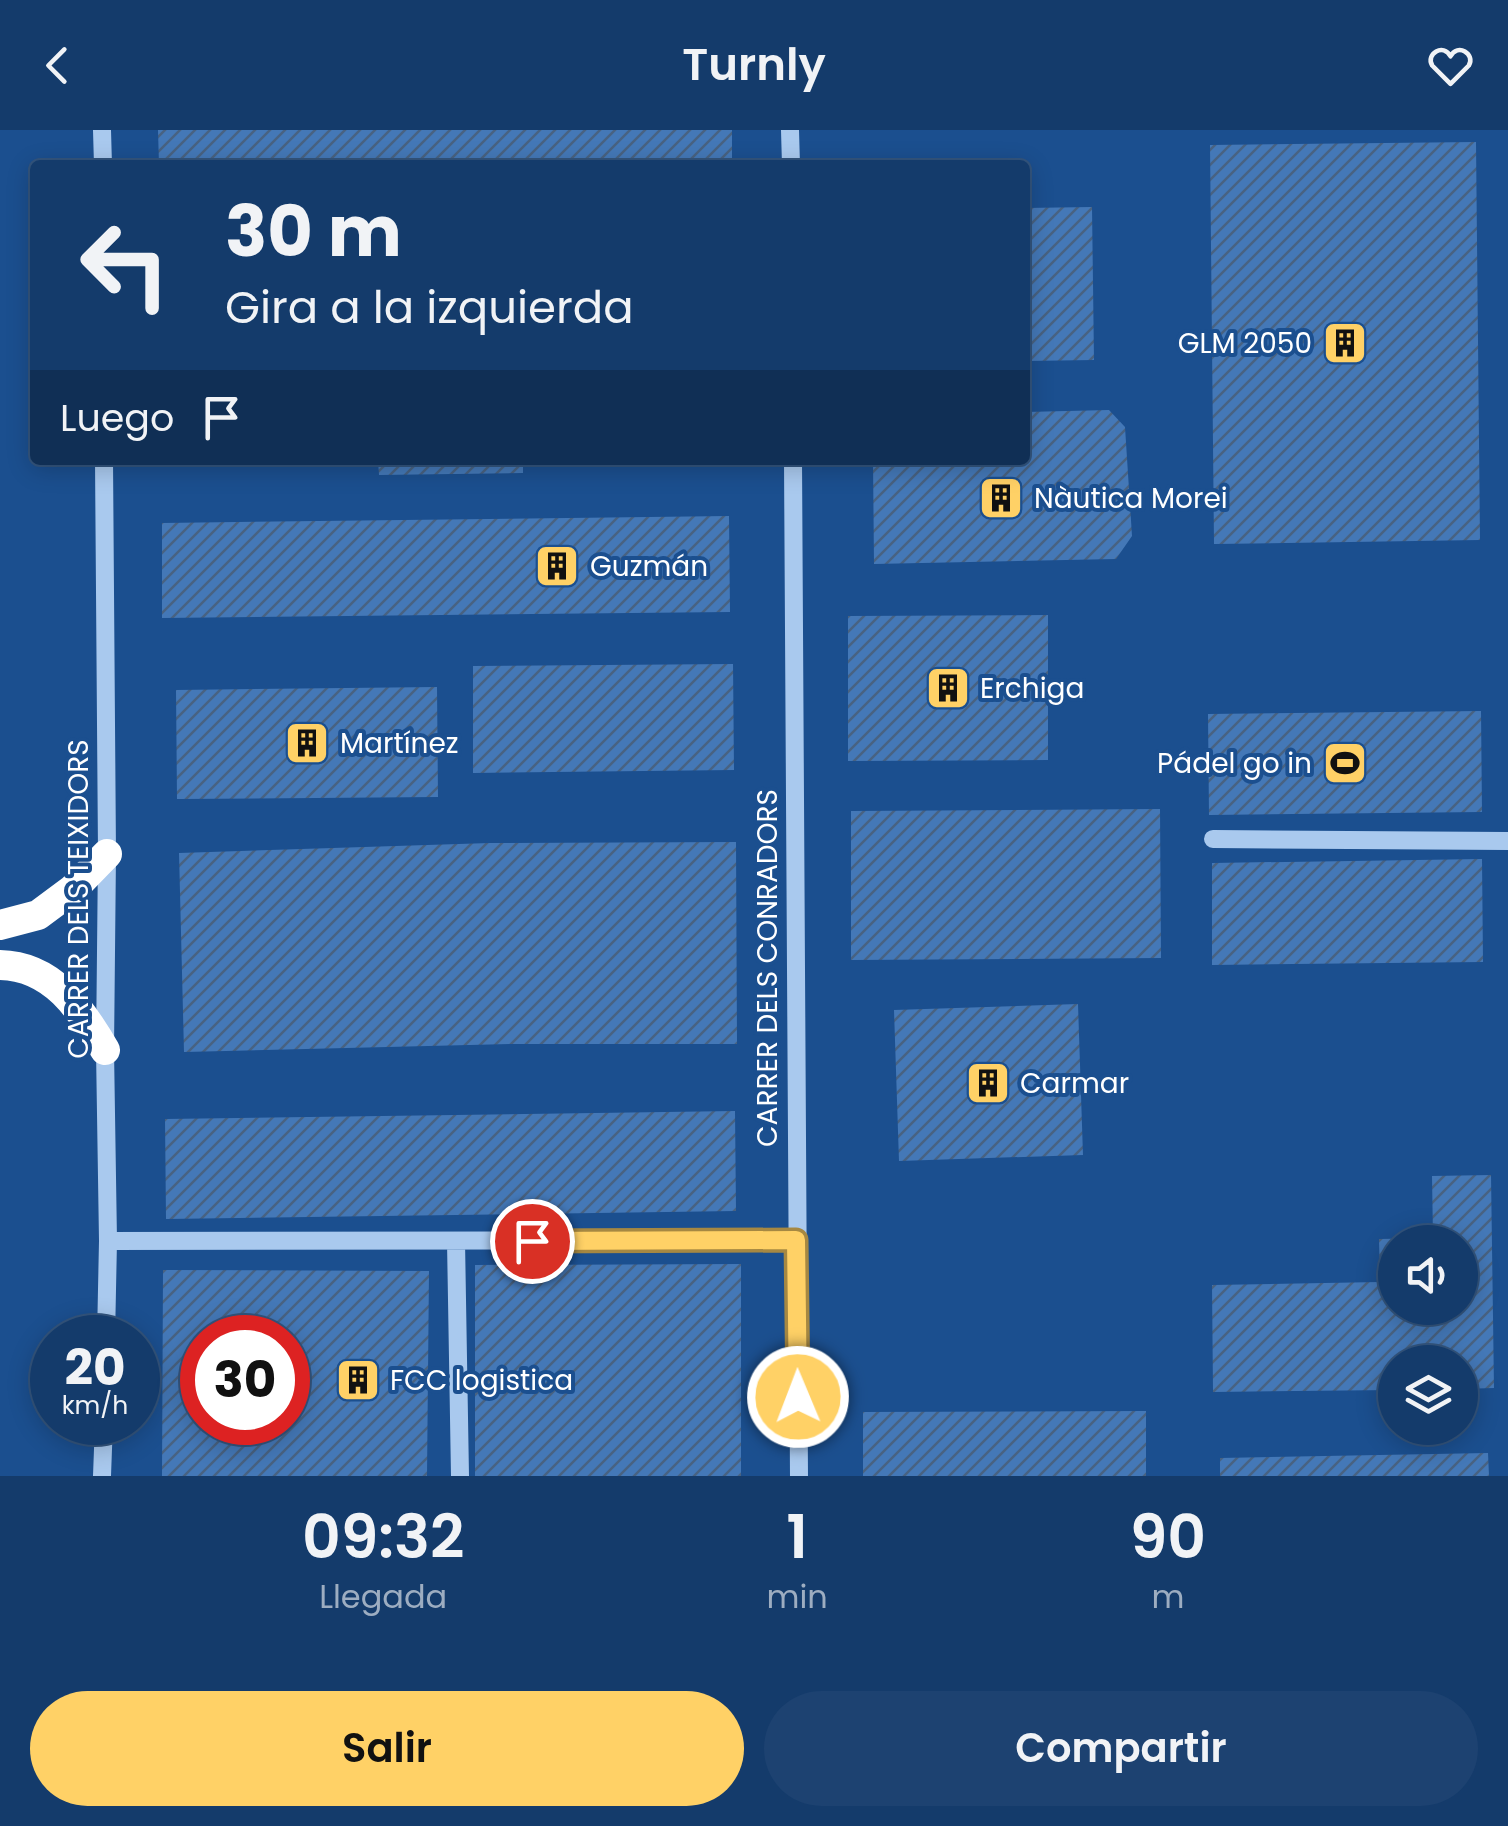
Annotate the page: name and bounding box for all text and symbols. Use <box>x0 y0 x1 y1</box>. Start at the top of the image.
text: Turnly <box>682 33 826 96</box>
icon: back <box>30 38 85 93</box>
icon: heart <box>1423 38 1478 93</box>
text: 30 m <box>225 182 402 281</box>
icon: left <box>60 200 190 330</box>
text: Gira a la izquierda <box>225 276 634 339</box>
building icon: GLM 2050 <box>1322 320 1368 366</box>
place label: GLM 2050 <box>1178 324 1312 363</box>
icon: arrive <box>194 390 249 445</box>
text: Luego <box>60 391 174 444</box>
building icon: Nàutica Morei <box>978 475 1024 521</box>
place label: Nàutica Morei <box>1034 479 1228 518</box>
building icon: Guzmán <box>534 543 580 589</box>
place label: Guzmán <box>590 547 708 586</box>
building icon: Erchiga <box>925 665 971 711</box>
place label: Erchiga <box>980 669 1084 708</box>
building icon: Martínez <box>284 720 330 766</box>
place label: Martínez <box>340 724 459 763</box>
street label: CARRER DELS TEIXIDORS <box>59 739 98 1059</box>
sports icon: Pádel go in <box>1322 740 1368 786</box>
place label: Pádel go in <box>1157 744 1312 783</box>
street label: CARRER DELS CONRADORS <box>748 789 787 1147</box>
building icon: Carmar <box>965 1060 1011 1106</box>
place label: Carmar <box>1020 1064 1129 1103</box>
pin <box>490 1199 575 1284</box>
icon: arrive <box>505 1214 560 1269</box>
map controls <box>1378 1225 1478 1445</box>
button: sound <box>1378 1225 1478 1325</box>
speed limit sign: 30 <box>180 1315 310 1445</box>
text: 20 <box>64 1332 126 1403</box>
position arrow <box>746 1345 850 1449</box>
button: layers <box>1378 1345 1478 1445</box>
building icon: FCC logistica <box>335 1357 381 1403</box>
place label: FCC logistica <box>390 1361 573 1400</box>
text: km/h <box>62 1388 128 1423</box>
text: 09:32 <box>302 1495 464 1579</box>
text: 1 <box>786 1495 808 1579</box>
text: 90 <box>1130 1495 1206 1579</box>
text: Llegada <box>319 1574 447 1619</box>
text: min <box>766 1574 828 1619</box>
text: m <box>1151 1574 1184 1619</box>
button: Salir <box>30 1691 744 1806</box>
button: Compartir <box>764 1691 1478 1806</box>

